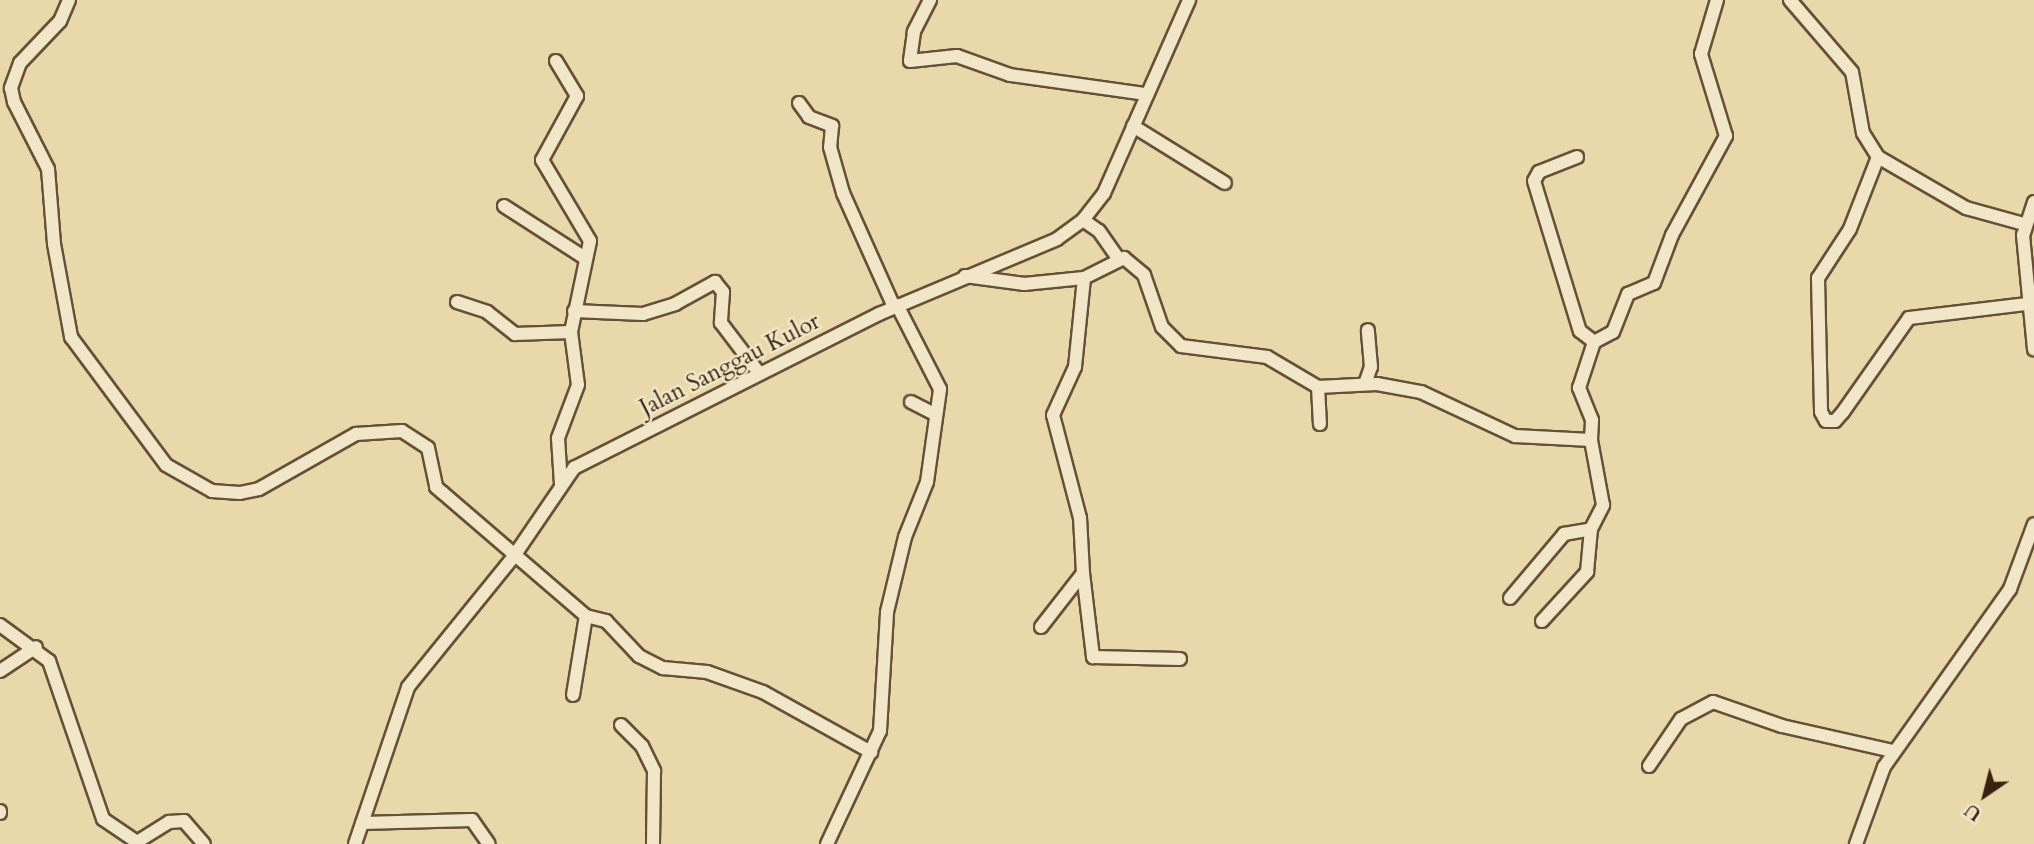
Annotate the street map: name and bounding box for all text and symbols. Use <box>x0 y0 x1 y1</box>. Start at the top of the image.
street label: Jalan Sanggau Kulor <box>635 308 825 422</box>
north arrow <box>1950 760 2020 830</box>
text: U <box>1959 797 1987 827</box>

